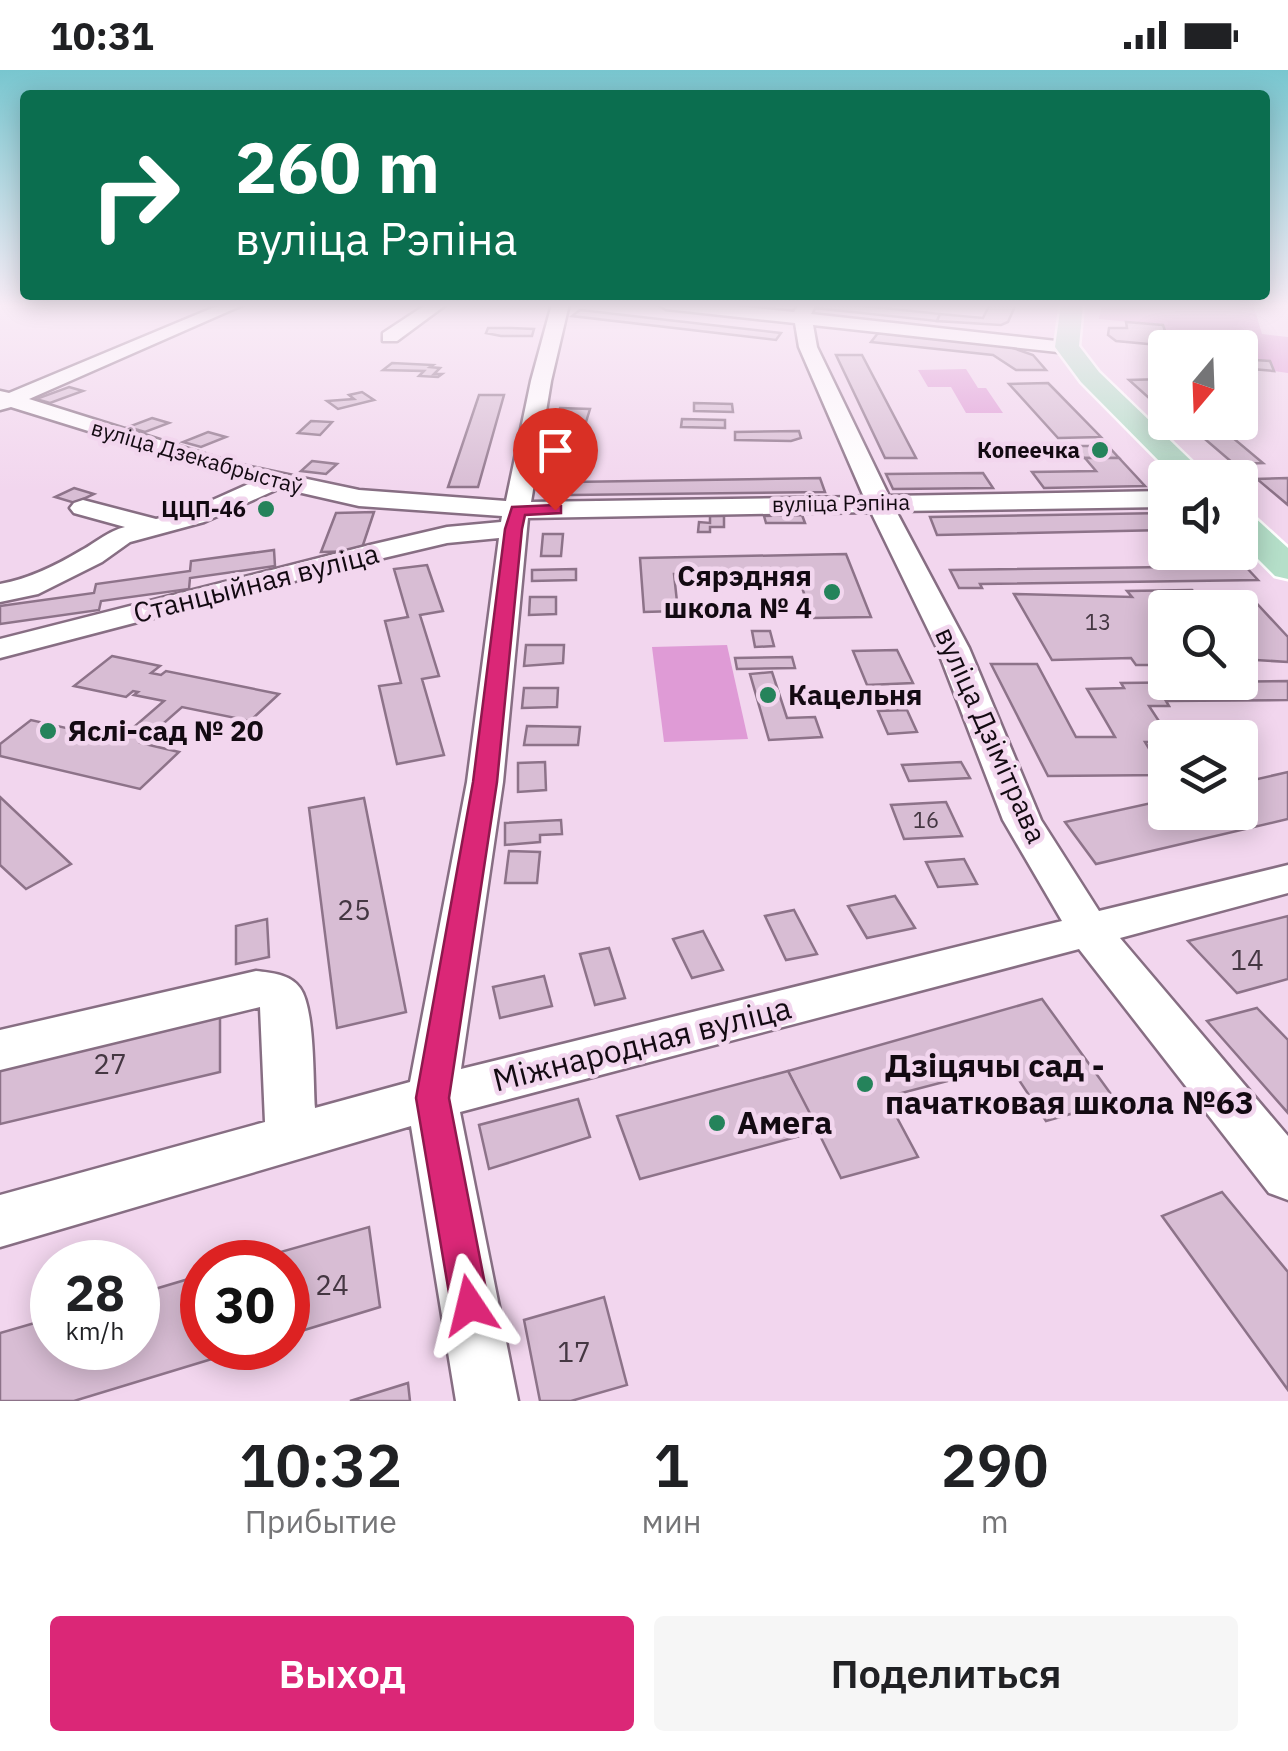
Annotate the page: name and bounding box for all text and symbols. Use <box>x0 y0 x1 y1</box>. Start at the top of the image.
text: 10:31 <box>50 11 154 60</box>
text: 260 m <box>235 121 440 212</box>
icon: right <box>70 130 200 260</box>
text: вуліца Рэпіна <box>235 209 518 267</box>
north arrow <box>1148 330 1258 440</box>
map controls <box>1148 330 1258 830</box>
pin <box>513 408 598 511</box>
street label: вуліца Дзекабрыстаў <box>88 412 306 501</box>
icon: arrive <box>528 423 583 478</box>
place label: Копеечка <box>977 435 1080 464</box>
marker: Копеечка <box>1089 439 1111 461</box>
button: sound <box>1148 460 1258 570</box>
street label: вуліца Рэпіна <box>772 487 911 518</box>
place label: ЦЦП-46 <box>161 494 246 523</box>
marker: ЦЦП-46 <box>255 498 277 520</box>
street label: Станцыйная вуліца <box>129 534 383 631</box>
place label: Сярэдняя школа № 4 <box>664 557 812 626</box>
marker: Сярэдняя школа № 4 <box>821 581 843 603</box>
button: search <box>1148 590 1258 700</box>
house number: 13 <box>1085 607 1111 636</box>
street label: вуліца Дзімітрава <box>927 621 1056 849</box>
place label: Кацельня <box>788 676 923 713</box>
marker: Кацельня <box>757 684 779 706</box>
place label: Яслі-сад № 20 <box>68 712 264 749</box>
marker: Яслі-сад № 20 <box>37 720 59 742</box>
button: layers <box>1148 720 1258 830</box>
house number: 16 <box>913 805 939 834</box>
house number: 25 <box>337 891 371 928</box>
house number: 14 <box>1230 941 1264 978</box>
street label: Міжнародная вуліца <box>488 986 795 1100</box>
place label: Дзіцячы сад - пачатковая школа №63 <box>885 1044 1254 1123</box>
house number: 27 <box>93 1045 127 1082</box>
marker: Дзіцячы сад - пачатковая школа №63 <box>854 1073 876 1095</box>
place label: Амега <box>737 1101 832 1143</box>
marker: Амега <box>706 1112 728 1134</box>
speed limit sign: 30 <box>180 1240 310 1370</box>
position arrow <box>418 1253 522 1357</box>
text: 28 <box>65 1260 125 1325</box>
house number: 24 <box>315 1266 349 1303</box>
text: km/h <box>66 1314 124 1347</box>
house number: 17 <box>557 1333 591 1370</box>
text: 10:32 <box>239 1425 402 1504</box>
text: 1 <box>654 1425 690 1504</box>
text: 290 <box>941 1425 1049 1504</box>
text: Прибытие <box>245 1500 397 1542</box>
text: мин <box>642 1500 702 1542</box>
text: m <box>981 1500 1009 1542</box>
button: Выход <box>50 1616 634 1731</box>
button: Поделиться <box>654 1616 1238 1731</box>

